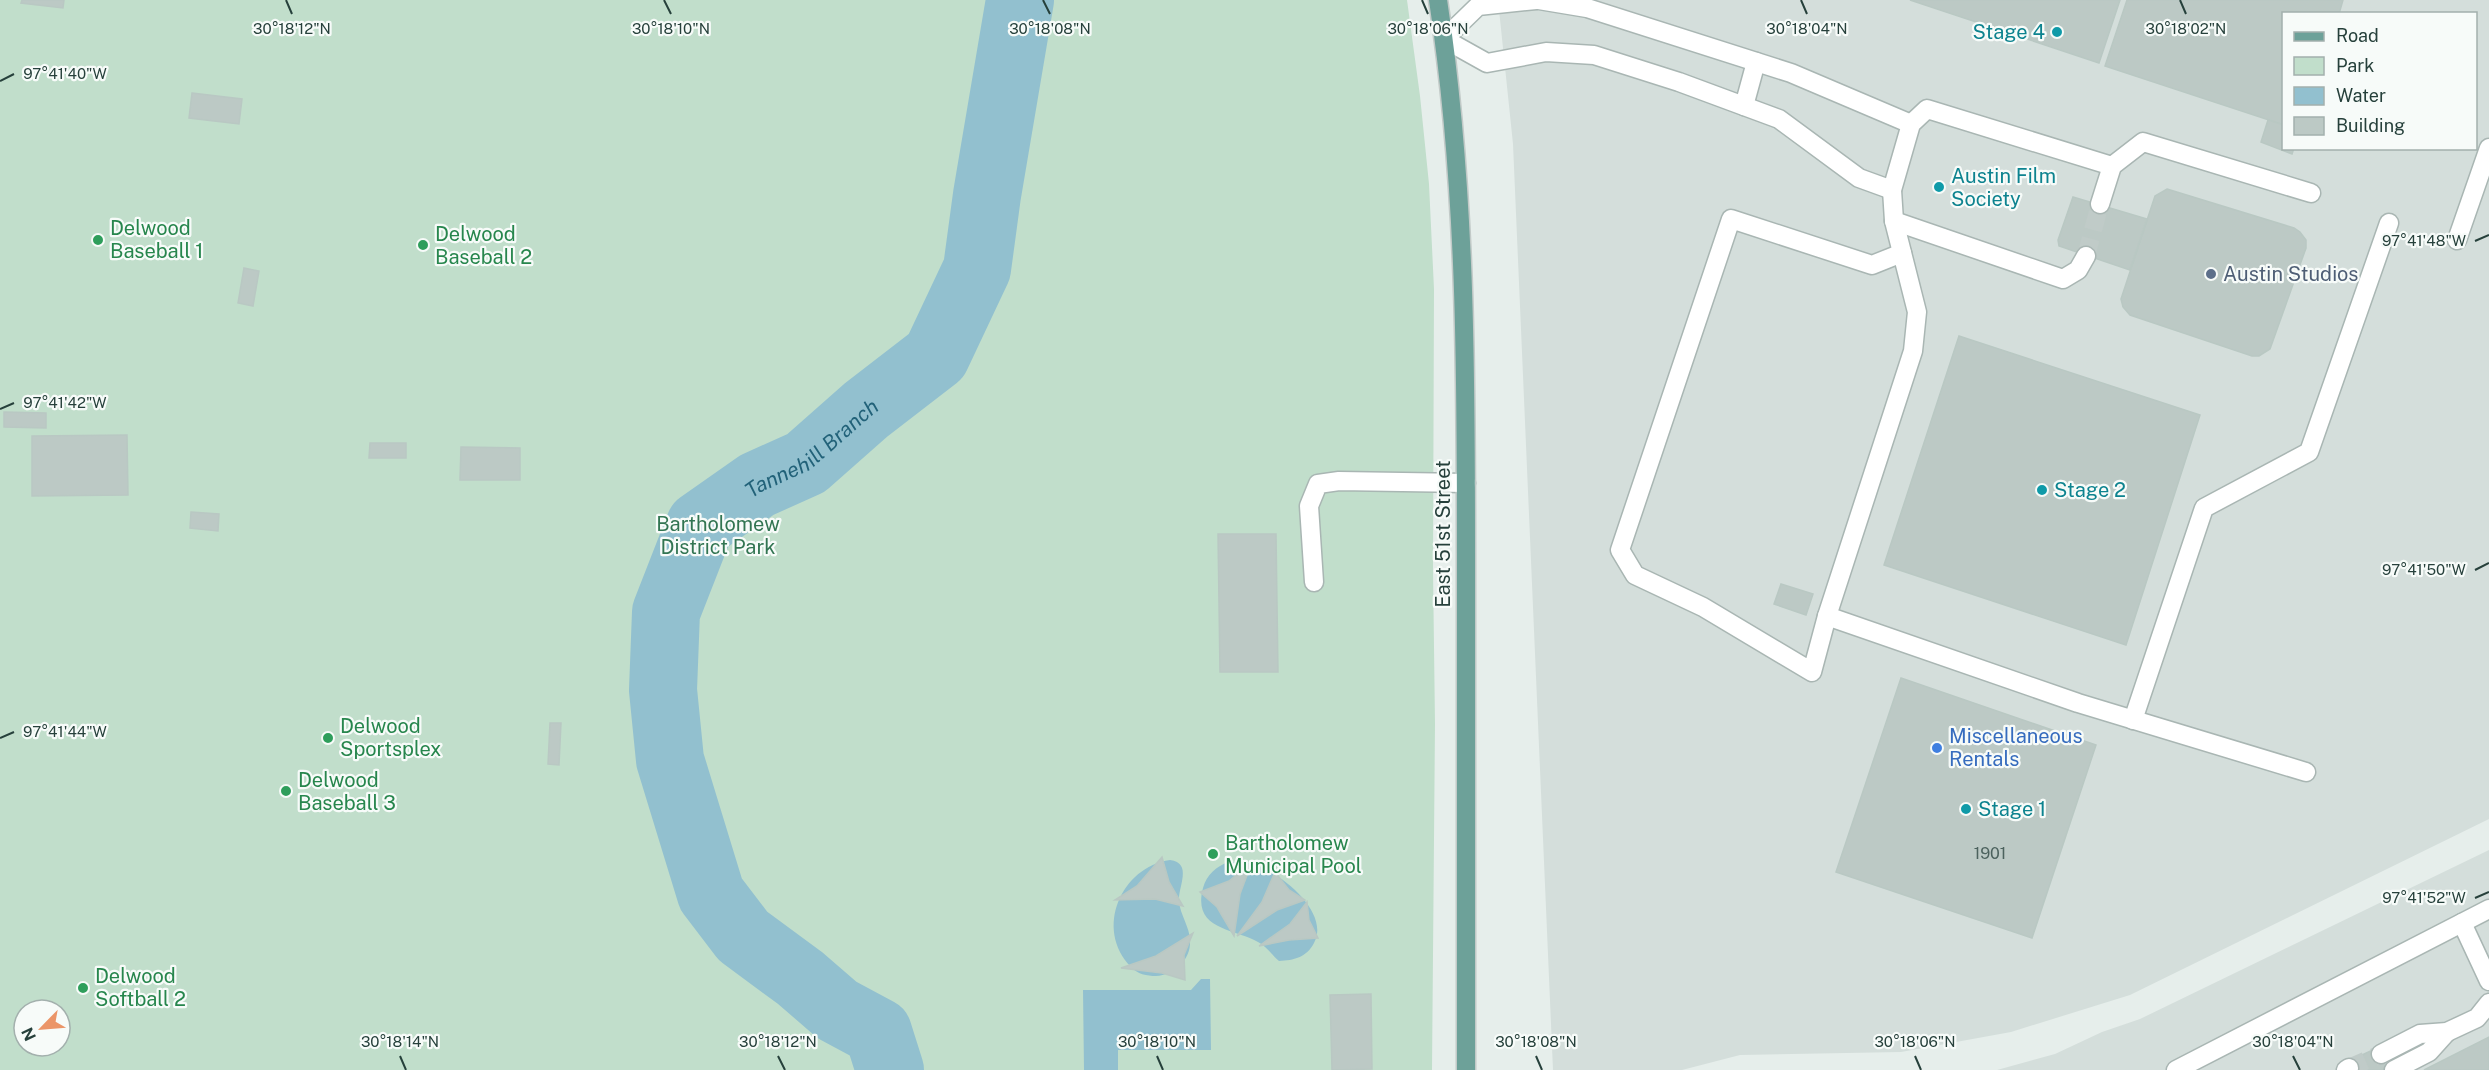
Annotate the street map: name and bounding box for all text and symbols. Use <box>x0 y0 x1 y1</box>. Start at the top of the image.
legend <box>2282 12 2477 150</box>
text: 30°18'12"N <box>253 20 331 37</box>
text: 30°18'10"N <box>632 20 710 37</box>
text: 30°18'08"N <box>1009 20 1091 37</box>
text: 30°18'06"N <box>1387 20 1469 37</box>
text: 30°18'04"N <box>1766 20 1848 37</box>
place label: Stage 4 <box>1972 20 2045 44</box>
text: 30°18'02"N <box>2146 20 2226 37</box>
marker: Stage 4 <box>2050 25 2064 39</box>
text: Road <box>2336 25 2379 46</box>
text: Park <box>2336 55 2374 76</box>
text: 97°41'40"W <box>23 65 107 82</box>
text: Water <box>2336 85 2386 106</box>
text: Building <box>2336 115 2405 136</box>
place label: Austin Film Society <box>1951 164 2056 211</box>
marker: Austin Film Society <box>1932 180 1946 194</box>
place label: Delwood Baseball 1 <box>110 216 204 263</box>
place label: Delwood Baseball 2 <box>435 222 532 269</box>
text: 97°41'48"W <box>2382 232 2466 249</box>
marker: Delwood Baseball 1 <box>91 233 105 247</box>
marker: Delwood Baseball 2 <box>416 238 430 252</box>
place label: Austin Studios <box>2223 262 2358 286</box>
marker: Austin Studios <box>2204 267 2218 281</box>
water label: Tannehill Branch <box>740 393 883 502</box>
text: 97°41'42"W <box>23 394 107 411</box>
street label: East 51st Street <box>1431 460 1455 608</box>
place label: Stage 2 <box>2054 478 2126 502</box>
marker: Stage 2 <box>2035 483 2049 497</box>
park label: Bartholomew District Park <box>656 512 780 559</box>
text: 97°41'50"W <box>2382 561 2466 578</box>
place label: Delwood Sportsplex <box>340 714 441 761</box>
text: 97°41'44"W <box>23 723 107 740</box>
place label: Miscellaneous Rentals <box>1949 724 2083 771</box>
marker: Delwood Sportsplex <box>321 731 335 745</box>
marker: Miscellaneous Rentals <box>1930 741 1944 755</box>
place label: Delwood Baseball 3 <box>298 768 396 815</box>
marker: Delwood Baseball 3 <box>279 784 293 798</box>
place label: Stage 1 <box>1978 797 2046 821</box>
marker: Stage 1 <box>1959 802 1973 816</box>
place label: Bartholomew Municipal Pool <box>1225 831 1362 878</box>
house number: 1901 <box>1974 844 2006 863</box>
marker: Bartholomew Municipal Pool <box>1206 847 1220 861</box>
text: 97°41'52"W <box>2382 889 2466 906</box>
place label: Delwood Softball 2 <box>95 964 186 1011</box>
marker: Delwood Softball 2 <box>76 981 90 995</box>
north arrow <box>12 998 72 1058</box>
text: N <box>18 1024 40 1044</box>
text: 30°18'14"N <box>361 1033 439 1050</box>
text: 30°18'12"N <box>739 1033 817 1050</box>
text: 30°18'10"N <box>1118 1033 1196 1050</box>
text: 30°18'08"N <box>1495 1033 1577 1050</box>
text: 30°18'06"N <box>1874 1033 1956 1050</box>
text: 30°18'04"N <box>2252 1033 2334 1050</box>

